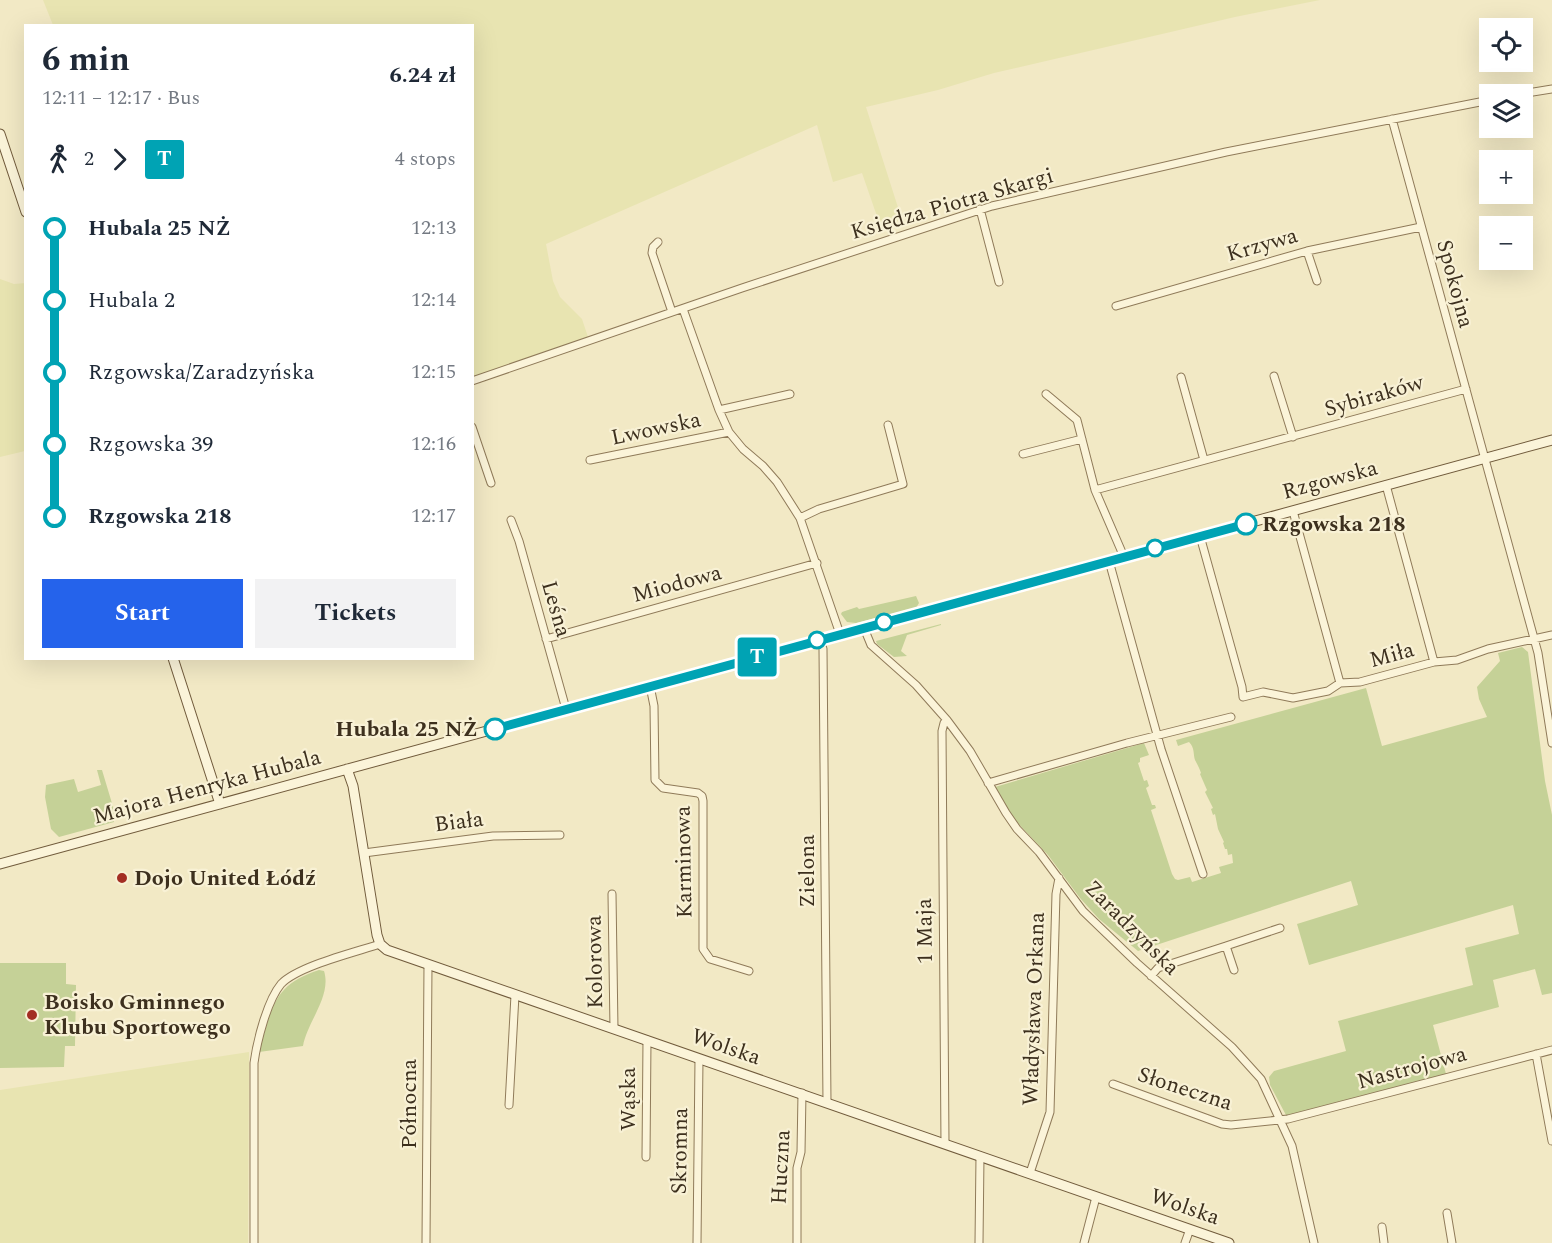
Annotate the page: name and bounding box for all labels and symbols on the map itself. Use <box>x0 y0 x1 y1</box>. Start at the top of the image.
street label: Księdza Piotra Skargi <box>847 159 1057 249</box>
street label: Krzywa <box>1222 219 1302 271</box>
street label: Spokojna <box>1427 236 1483 332</box>
street label: Sybiraków <box>1321 366 1429 426</box>
street label: Lwowska <box>608 403 704 455</box>
street label: Rzgowska <box>1278 451 1382 509</box>
place label: Rzgowska 218 <box>1262 508 1406 541</box>
marker: Rzgowska 218 <box>1235 513 1257 535</box>
unlabelled marker <box>1146 539 1164 557</box>
street label: Miodowa <box>629 556 726 612</box>
street label: Leśna <box>532 577 580 641</box>
unlabelled marker <box>875 613 893 631</box>
unlabelled marker <box>808 631 826 649</box>
street label: Miła <box>1366 633 1418 677</box>
line badge: T <box>738 638 777 676</box>
place label: Hubala 25 NŻ <box>335 713 478 746</box>
marker: Hubala 25 NŻ <box>484 718 506 740</box>
street label: Majora Henryka Hubala <box>89 741 325 833</box>
street label: Biała <box>433 803 486 841</box>
street label: Karminowa <box>667 805 701 919</box>
street label: Zielona <box>791 834 824 908</box>
place label: Dojo United Łódź <box>134 862 316 895</box>
marker: Dojo United Łódź <box>115 871 129 885</box>
street label: Zaradzyńska <box>1077 873 1187 983</box>
street label: 1 Maja <box>908 897 942 964</box>
street label: Władysława Orkana <box>1014 911 1054 1106</box>
street label: Kolorowa <box>578 915 612 1009</box>
place label: Boisko Gminnego Klubu Sportowego <box>44 986 231 1044</box>
marker: Boisko Gminnego Klubu Sportowego <box>25 1008 39 1022</box>
street label: Wolska <box>687 1020 765 1074</box>
street label: Nastrojowa <box>1354 1037 1471 1098</box>
street label: Północna <box>393 1058 426 1149</box>
street label: Słoneczna <box>1133 1058 1237 1120</box>
street label: Wąska <box>612 1067 645 1131</box>
street label: Skromna <box>663 1107 697 1195</box>
street label: Huczna <box>763 1129 799 1205</box>
street label: Wolska <box>1146 1180 1224 1234</box>

